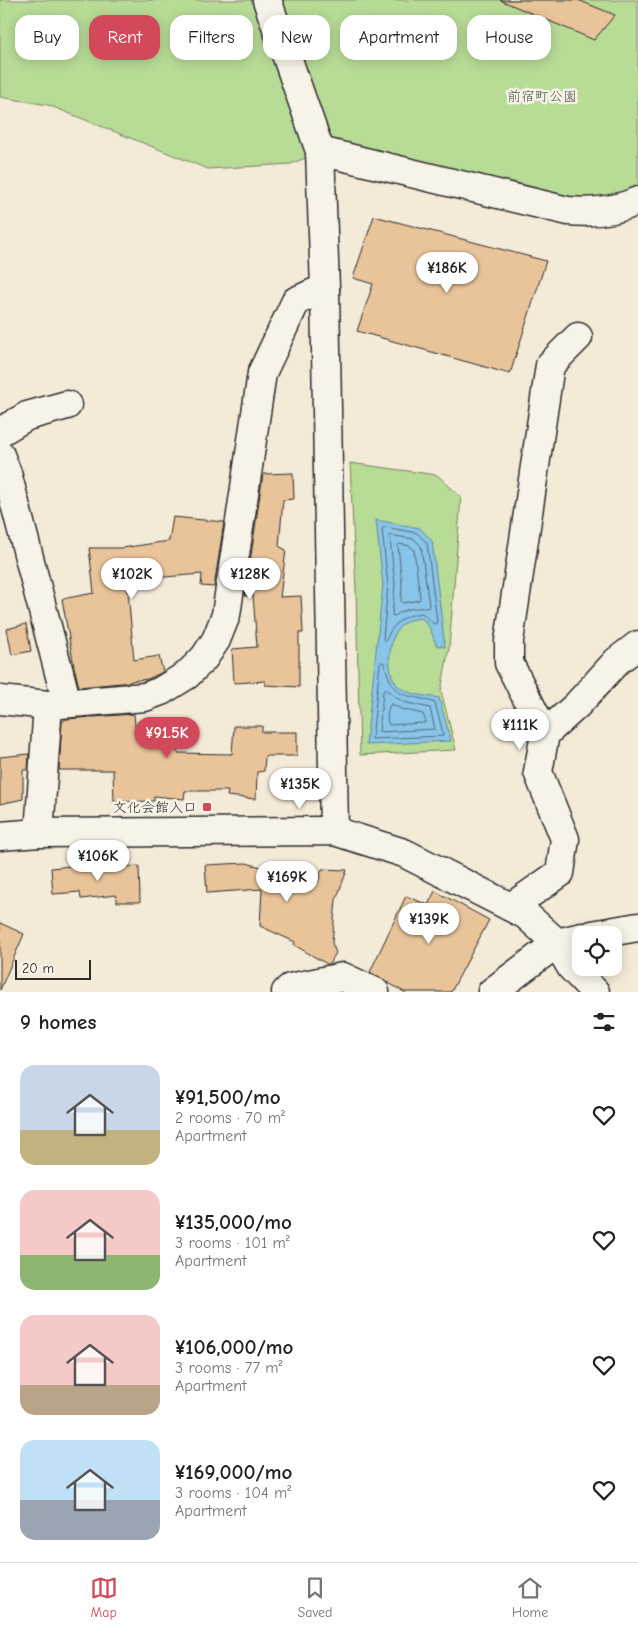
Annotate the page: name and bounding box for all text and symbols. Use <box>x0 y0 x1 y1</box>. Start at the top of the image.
chip: Buy <box>15 15 79 60</box>
chip: Rent <box>89 15 160 60</box>
chip: Filters <box>170 15 253 60</box>
chip: New <box>263 15 330 60</box>
chip: Apartment <box>340 15 457 60</box>
chip: House <box>467 15 551 60</box>
park label: 前宿町公園 <box>507 88 577 105</box>
pin: ¥186K <box>412 252 482 294</box>
text: ¥186K <box>427 259 467 277</box>
pin: ¥102K <box>97 558 167 600</box>
pin: ¥128K <box>215 558 285 600</box>
text: ¥102K <box>112 565 152 583</box>
text: ¥128K <box>230 565 270 583</box>
pin: ¥111K <box>485 708 555 751</box>
pin: ¥91.5K <box>126 716 208 759</box>
text: ¥111K <box>502 716 538 734</box>
text: ¥91.5K <box>146 724 188 742</box>
pin: ¥135K <box>265 768 335 810</box>
text: ¥135K <box>280 775 320 793</box>
place label: 文化会館入口 <box>113 799 197 816</box>
marker: 文化会館入口 <box>201 801 213 813</box>
pin: ¥106K <box>63 840 133 882</box>
text: ¥106K <box>78 847 118 865</box>
pin: ¥169K <box>252 860 322 903</box>
text: ¥169K <box>267 868 307 886</box>
pin: ¥139K <box>394 902 464 945</box>
text: ¥139K <box>409 910 449 928</box>
map controls <box>572 926 622 976</box>
button: locate <box>572 926 622 976</box>
scale bar <box>15 957 91 980</box>
text: 20 m <box>22 960 54 977</box>
icon: filters <box>590 1008 618 1036</box>
text: 9 homes <box>20 1010 96 1034</box>
icon: home <box>60 1085 120 1145</box>
text: ¥91,500/mo <box>175 1085 281 1109</box>
icon: heart <box>590 1101 618 1129</box>
text: 2 rooms · 70 m² <box>175 1109 285 1127</box>
text: Apartment <box>175 1127 247 1145</box>
icon: home <box>60 1210 120 1270</box>
text: ¥135,000/mo <box>175 1210 292 1234</box>
icon: heart <box>590 1226 618 1254</box>
text: 3 rooms · 101 m² <box>175 1234 290 1252</box>
text: Apartment <box>175 1252 247 1270</box>
icon: home <box>60 1335 120 1395</box>
text: ¥106,000/mo <box>175 1335 293 1359</box>
icon: heart <box>590 1351 618 1379</box>
text: 3 rooms · 77 m² <box>175 1359 283 1377</box>
text: Apartment <box>175 1377 247 1395</box>
icon: home <box>60 1460 120 1520</box>
text: ¥169,000/mo <box>175 1460 292 1484</box>
icon: heart <box>590 1476 618 1504</box>
text: 3 rooms · 104 m² <box>175 1484 291 1502</box>
text: Apartment <box>175 1502 247 1520</box>
tab: Map <box>90 1574 118 1621</box>
tab: Saved <box>297 1574 332 1621</box>
tab: Home <box>512 1574 548 1621</box>

